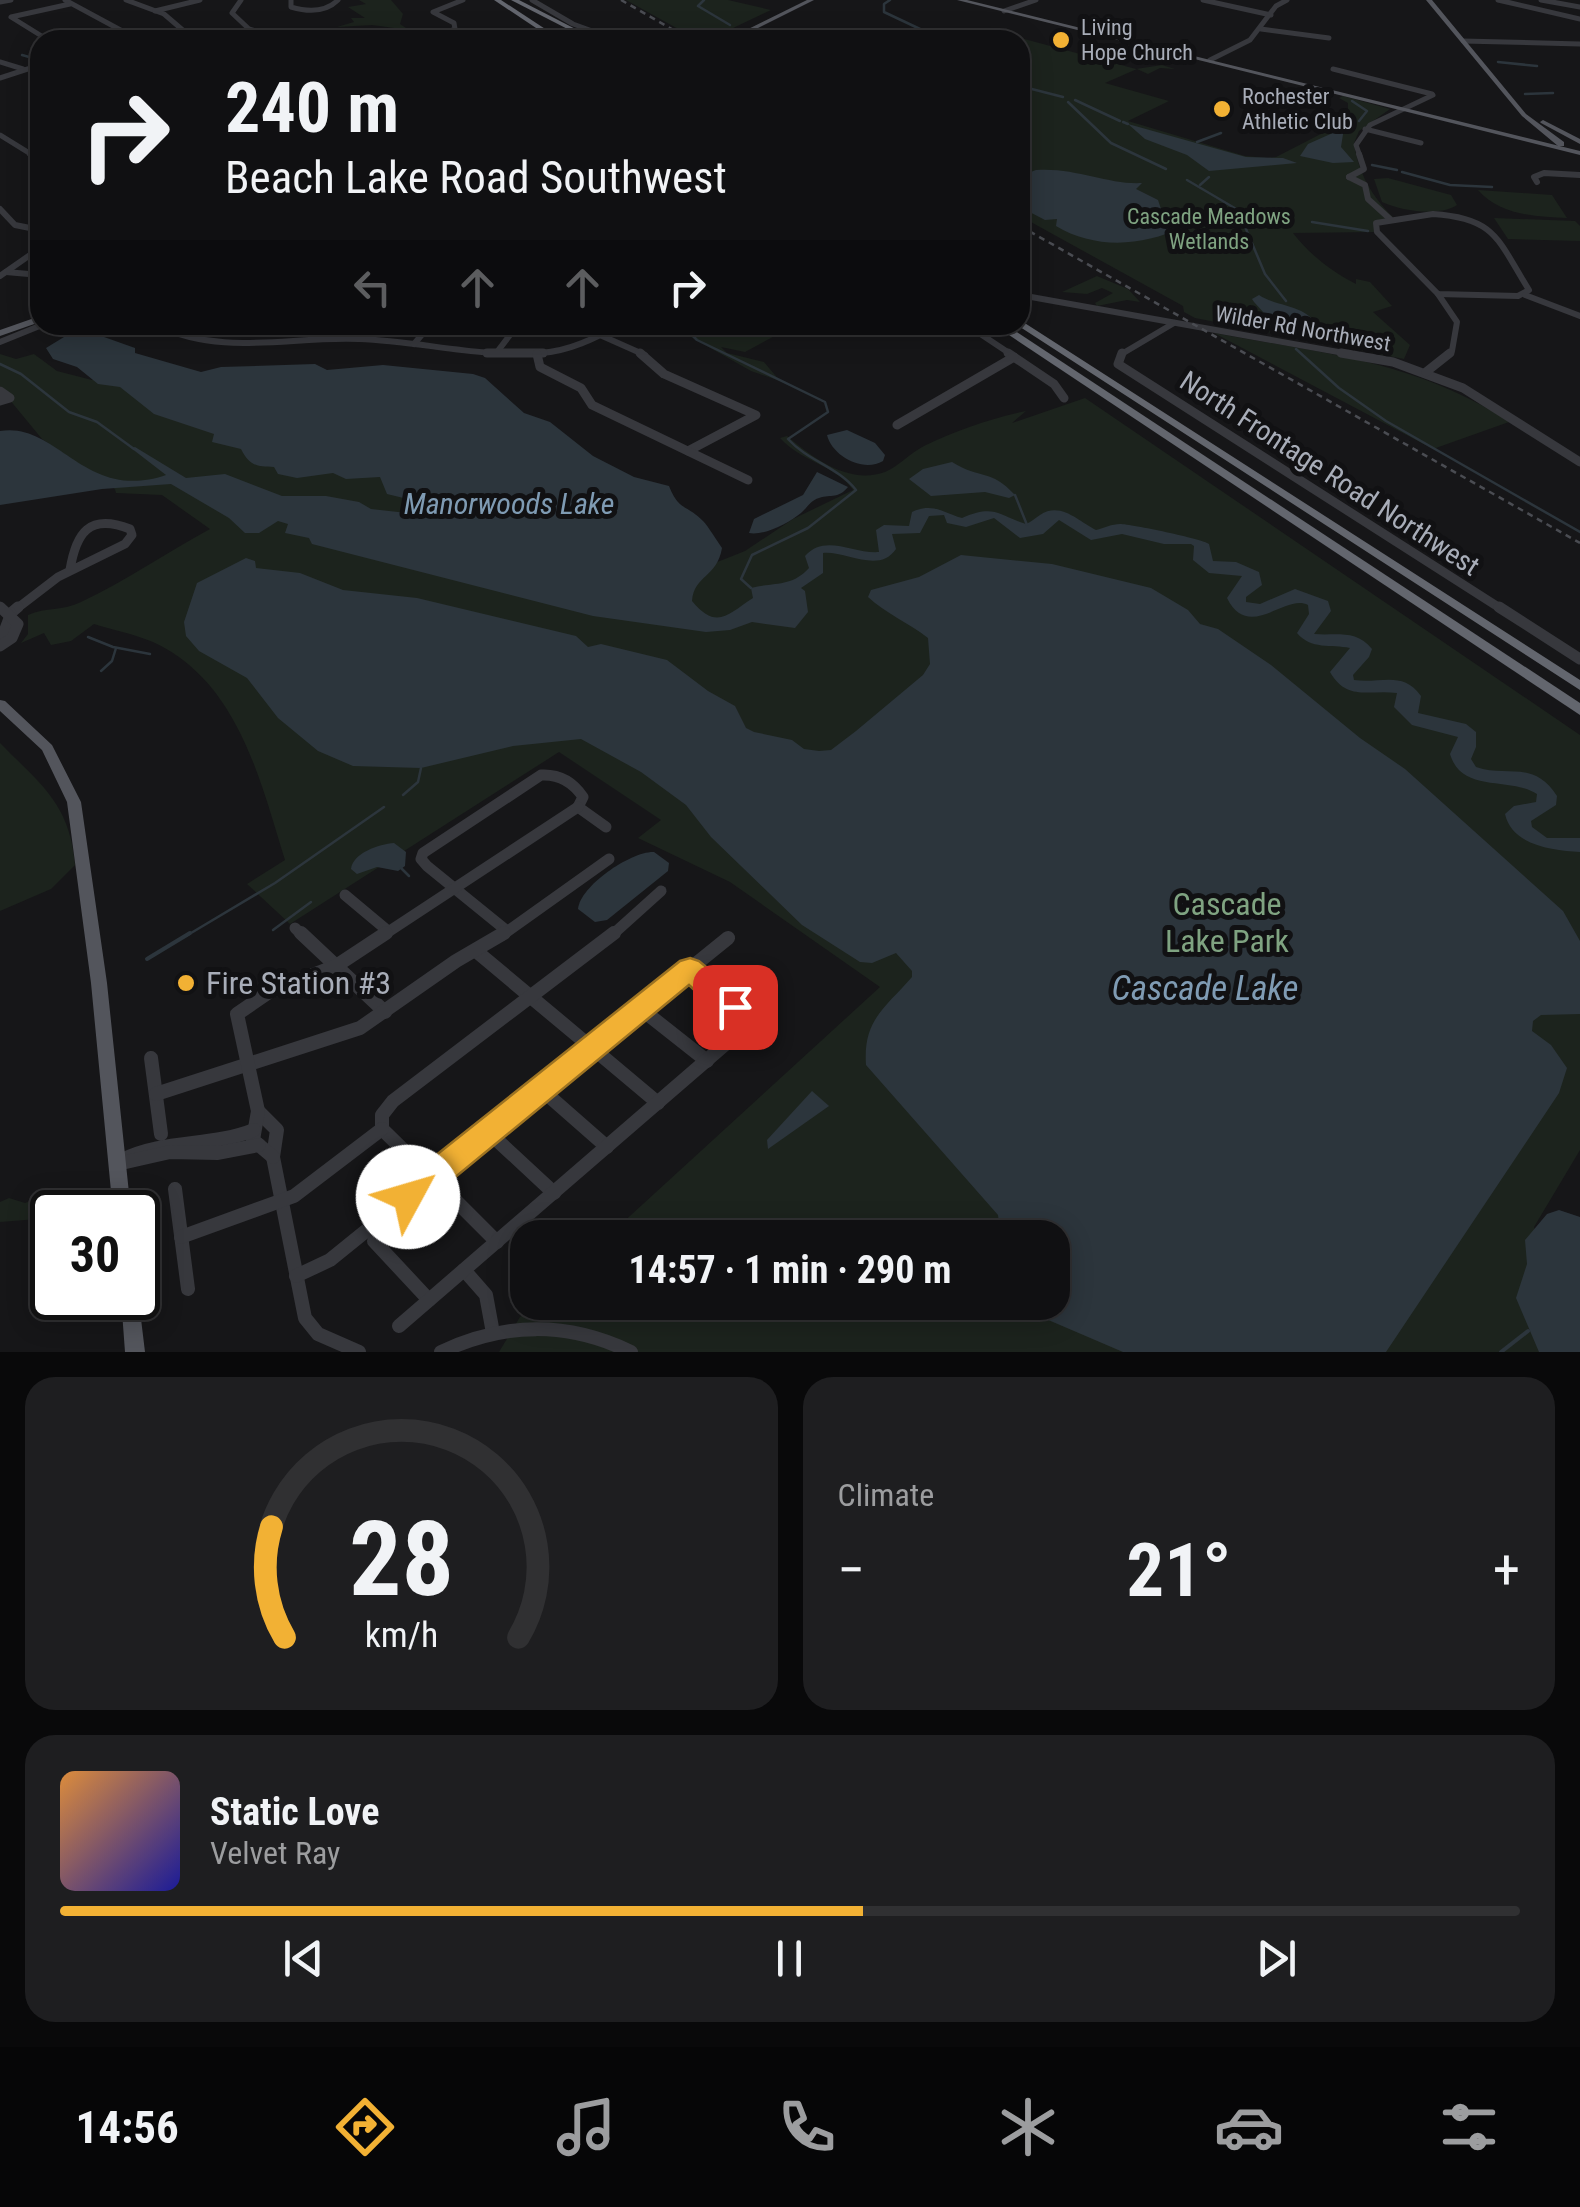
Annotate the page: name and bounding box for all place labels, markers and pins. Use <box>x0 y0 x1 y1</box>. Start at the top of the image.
place label: Living Hope Church <box>1081 15 1193 65</box>
marker: Living Hope Church <box>1050 29 1072 51</box>
place label: Rochester Athletic Club <box>1242 84 1353 134</box>
marker: Rochester Athletic Club <box>1211 98 1233 120</box>
place label: Fire Station #3 <box>206 964 391 1002</box>
pin <box>693 965 778 1050</box>
marker: Fire Station #3 <box>175 972 197 994</box>

